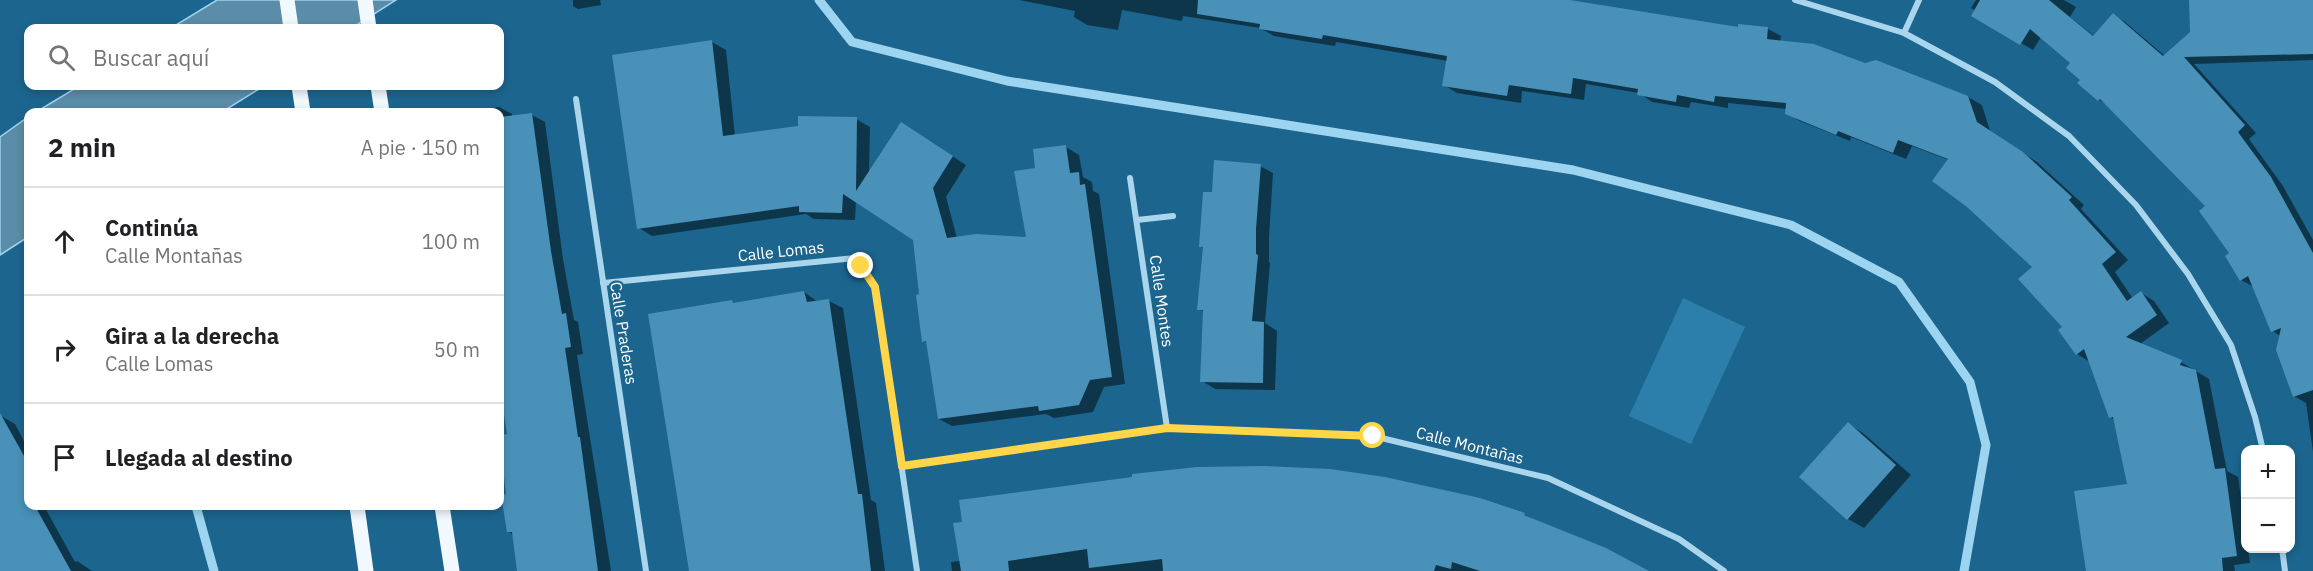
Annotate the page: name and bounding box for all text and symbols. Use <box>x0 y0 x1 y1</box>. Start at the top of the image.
search box <box>24 24 504 90</box>
icon: search <box>45 41 78 74</box>
text: Buscar aquí <box>93 43 209 72</box>
text: 2 min <box>48 130 116 164</box>
text: A pie · 150 m <box>361 134 480 161</box>
text: Continúa <box>105 213 198 242</box>
icon: ahead <box>48 225 81 258</box>
text: 100 m <box>422 228 480 255</box>
street label: Calle Lomas <box>737 237 825 265</box>
text: Calle Montañas <box>105 242 243 269</box>
route end <box>847 252 873 278</box>
street label: Calle Montes <box>1146 254 1178 348</box>
street label: Calle Praderas <box>606 280 642 386</box>
text: Gira a la derecha <box>105 321 279 350</box>
icon: right <box>48 333 81 366</box>
text: 50 m <box>434 336 480 363</box>
text: Calle Lomas <box>105 350 213 377</box>
route start <box>1359 422 1385 448</box>
street label: Calle Montañas <box>1414 422 1526 468</box>
icon: arrive <box>48 441 81 474</box>
text: Llegada al destino <box>105 443 293 472</box>
map controls <box>2241 445 2295 553</box>
button: + <box>2241 445 2295 499</box>
button: − <box>2241 499 2295 553</box>

